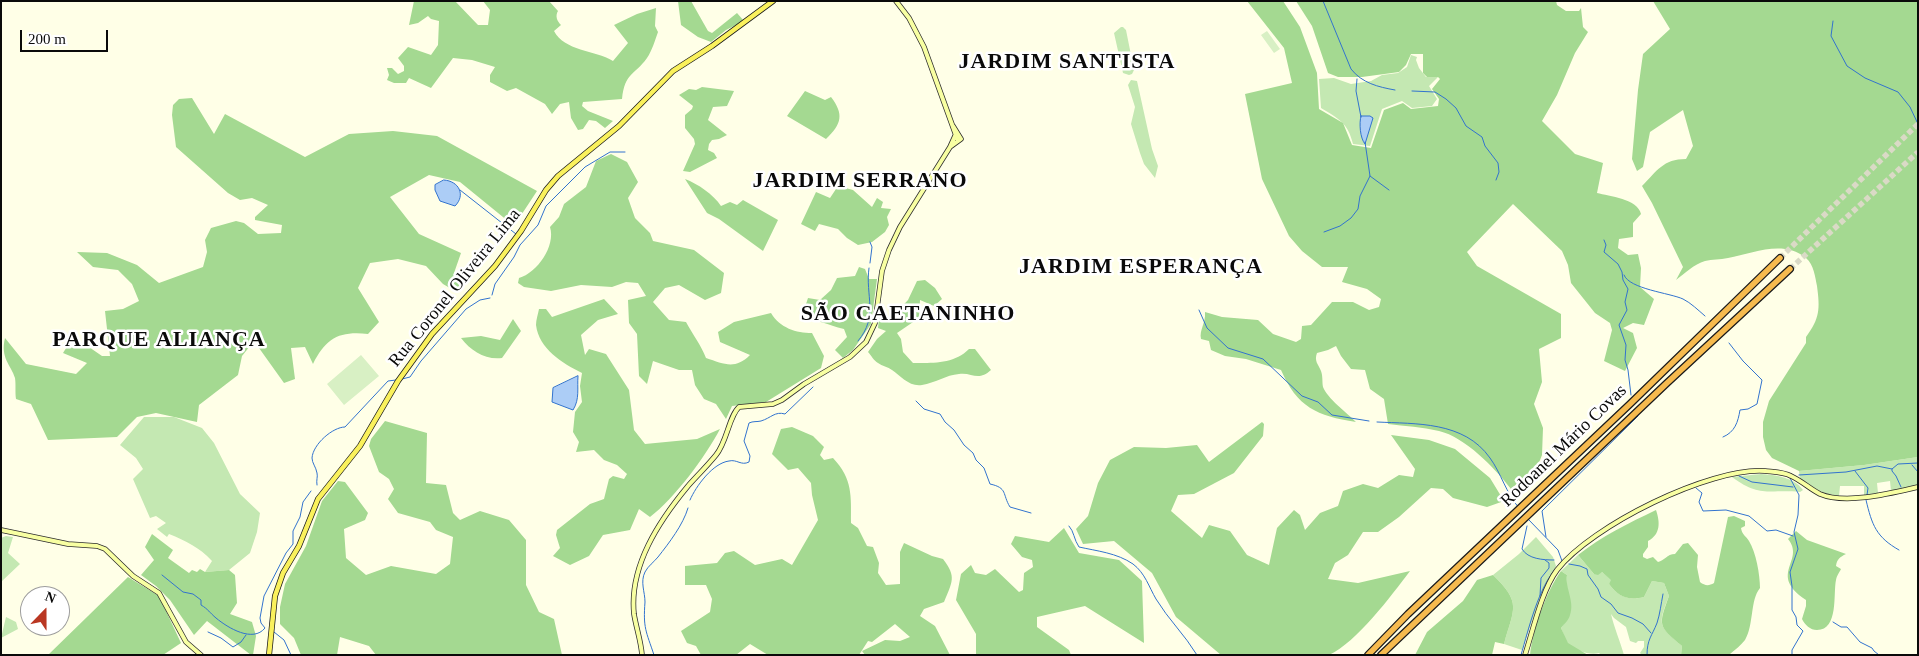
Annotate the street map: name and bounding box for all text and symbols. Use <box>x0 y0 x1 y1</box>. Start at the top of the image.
scale bar <box>22 20 110 52</box>
text: 200 m <box>28 31 66 47</box>
district label: JARDIM SANTISTA <box>957 49 1177 75</box>
district label: JARDIM SERRANO <box>751 168 969 194</box>
street label: Rua Coronel Oliveira Lima <box>384 204 526 372</box>
district label: JARDIM ESPERANÇA <box>1017 254 1265 280</box>
district label: SÃO CAETANINHO <box>799 301 1017 327</box>
district label: PARQUE ALIANÇA <box>51 327 267 353</box>
street label: Rodoanel Mário Covas <box>1496 380 1632 512</box>
north arrow <box>20 586 70 636</box>
text: N <box>43 589 58 606</box>

